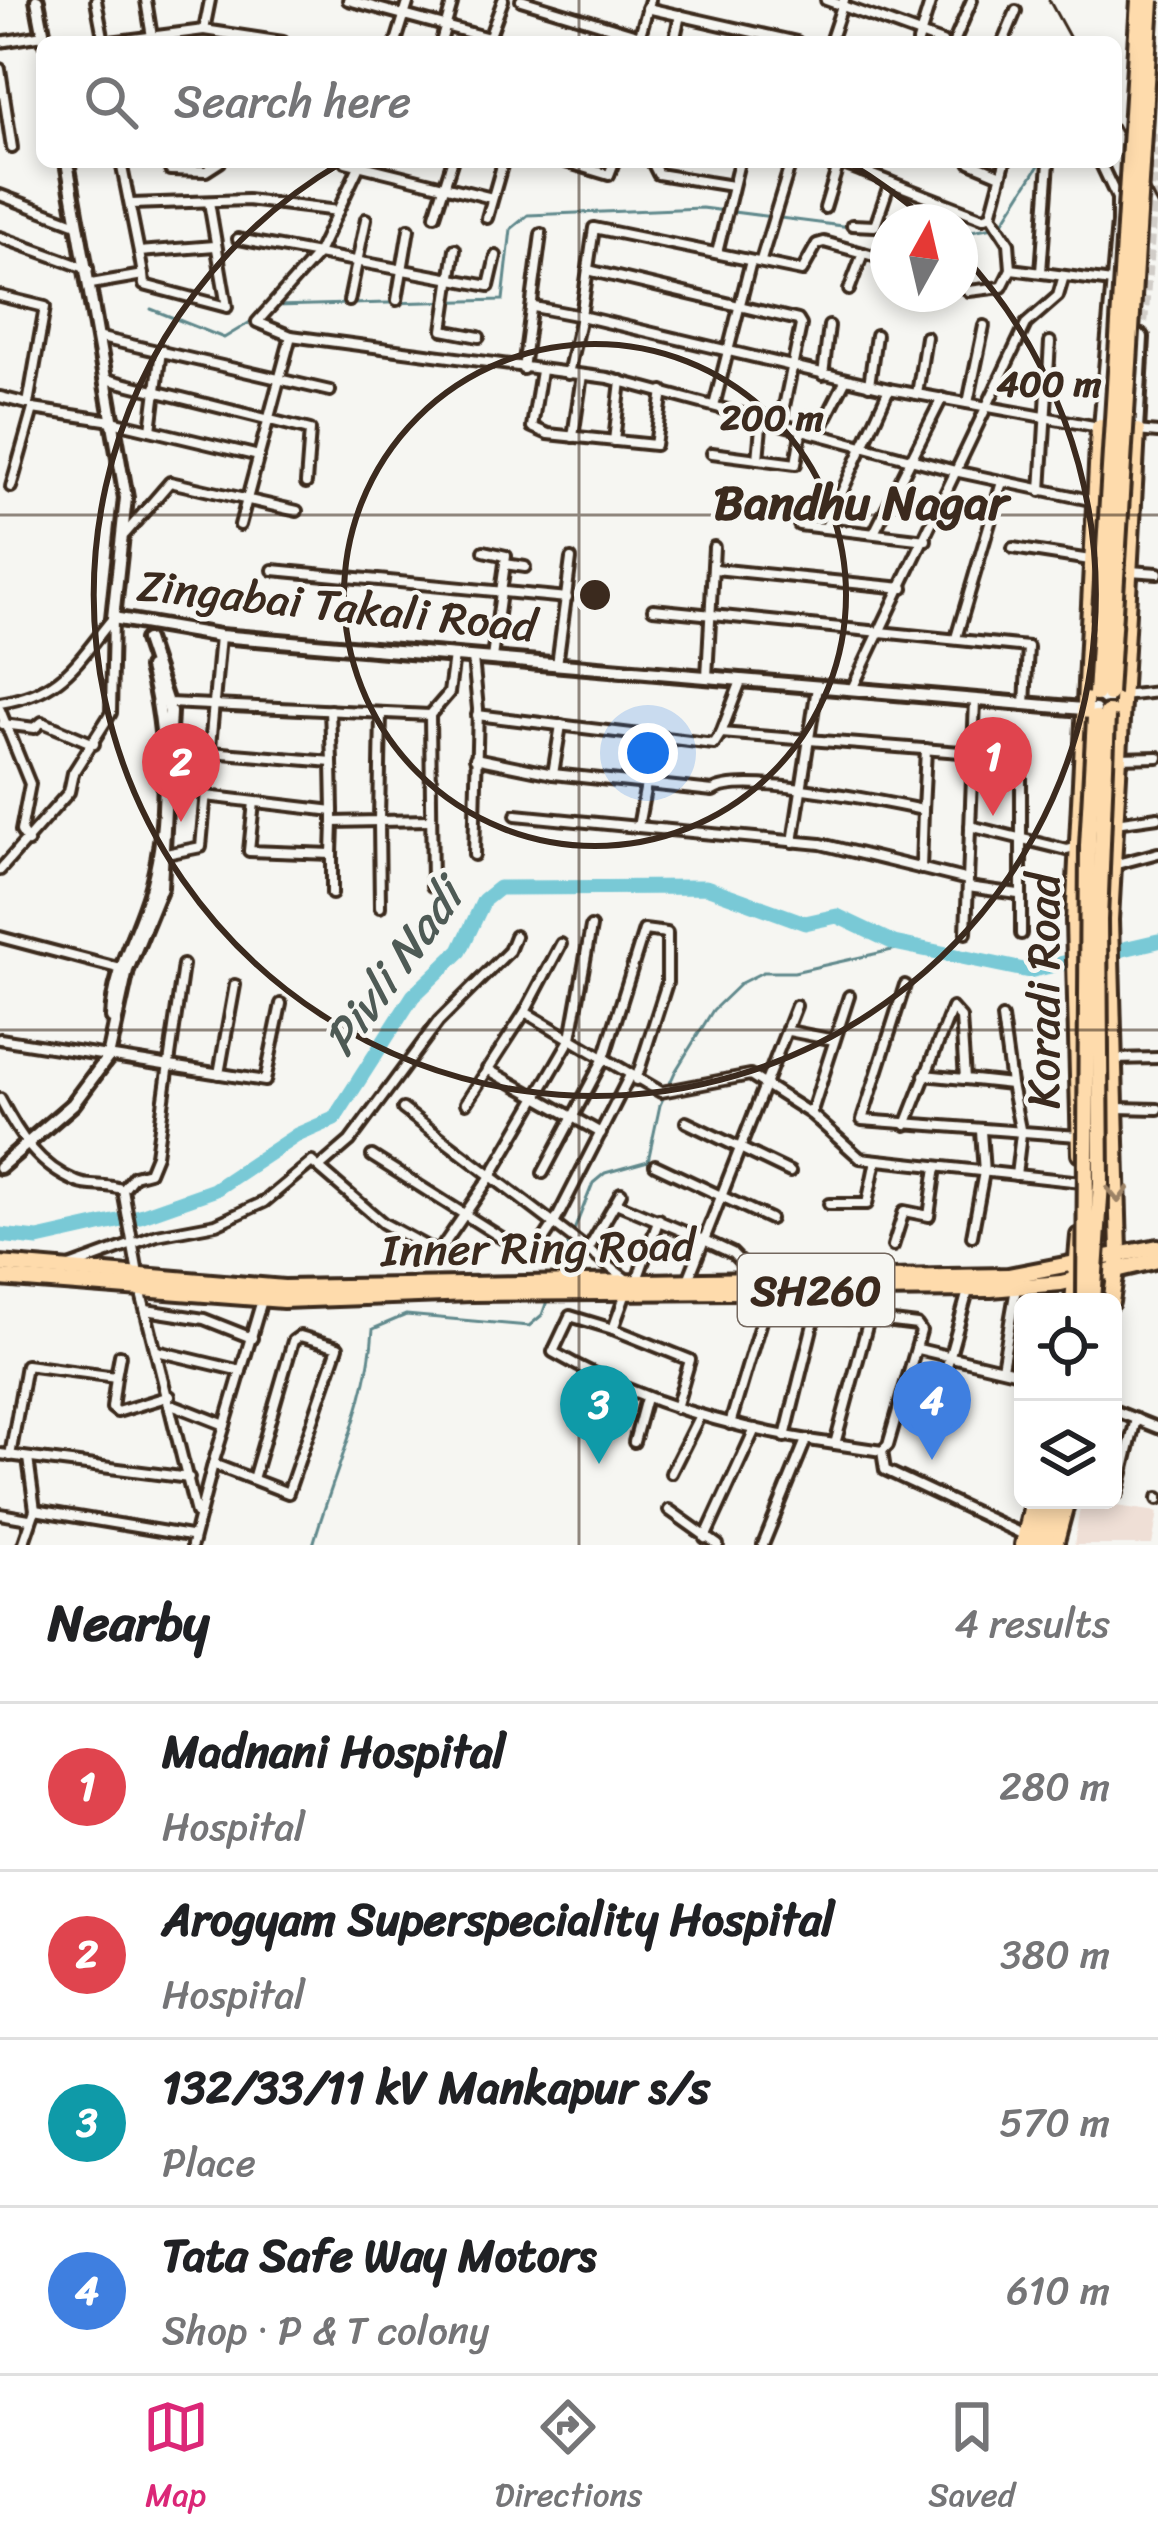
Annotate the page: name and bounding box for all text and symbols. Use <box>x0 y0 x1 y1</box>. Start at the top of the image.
search box <box>36 36 1122 168</box>
text: Search here <box>174 62 411 142</box>
icon: search <box>78 69 144 135</box>
north arrow <box>870 204 978 312</box>
text: 400 m <box>996 352 1102 416</box>
text: 200 m <box>720 386 824 450</box>
district label: Bandhu Nagar <box>714 460 1011 545</box>
street label: Zingabai Takali Road <box>133 545 544 667</box>
centre of rings <box>574 574 616 616</box>
pin: 1 <box>954 717 1032 816</box>
pin: 2 <box>142 723 220 822</box>
your location <box>618 723 678 783</box>
water label: Pivli Nadi <box>299 855 491 1074</box>
street label: Koradi Road <box>1004 870 1084 1109</box>
one-way arrow <box>1104 1185 1130 1204</box>
street label: Inner Ring Road <box>378 1205 699 1291</box>
road number: SH260 <box>738 1254 894 1326</box>
map controls <box>1014 1293 1122 1509</box>
button: locate <box>1014 1293 1122 1401</box>
pin: 4 <box>893 1361 971 1460</box>
pin: 3 <box>560 1365 638 1464</box>
button: layers <box>1014 1401 1122 1509</box>
text: Nearby <box>48 1578 209 1668</box>
text: 4 results <box>955 1589 1110 1658</box>
text: Madnani Hospital <box>162 1712 506 1792</box>
text: 1 <box>79 1752 95 1821</box>
text: 280 m <box>999 1752 1110 1821</box>
text: Hospital <box>162 1792 305 1861</box>
text: Arogyam Superspeciality Hospital <box>162 1880 834 1960</box>
text: 2 <box>76 1920 98 1989</box>
text: 380 m <box>1000 1920 1110 1989</box>
text: Hospital <box>162 1960 305 2029</box>
text: 132/33/11 kV Mankapur s/s <box>162 2048 710 2128</box>
text: 3 <box>76 2088 98 2157</box>
text: 570 m <box>999 2088 1110 2157</box>
text: Place <box>162 2128 256 2197</box>
text: Tata Safe Way Motors <box>162 2216 596 2296</box>
text: 4 <box>75 2256 99 2325</box>
text: 610 m <box>1006 2256 1110 2325</box>
text: Shop · P & T colony <box>162 2296 489 2365</box>
tab: Map <box>143 2394 209 2524</box>
tab: Directions <box>495 2394 642 2524</box>
tab: Saved <box>928 2394 1015 2524</box>

